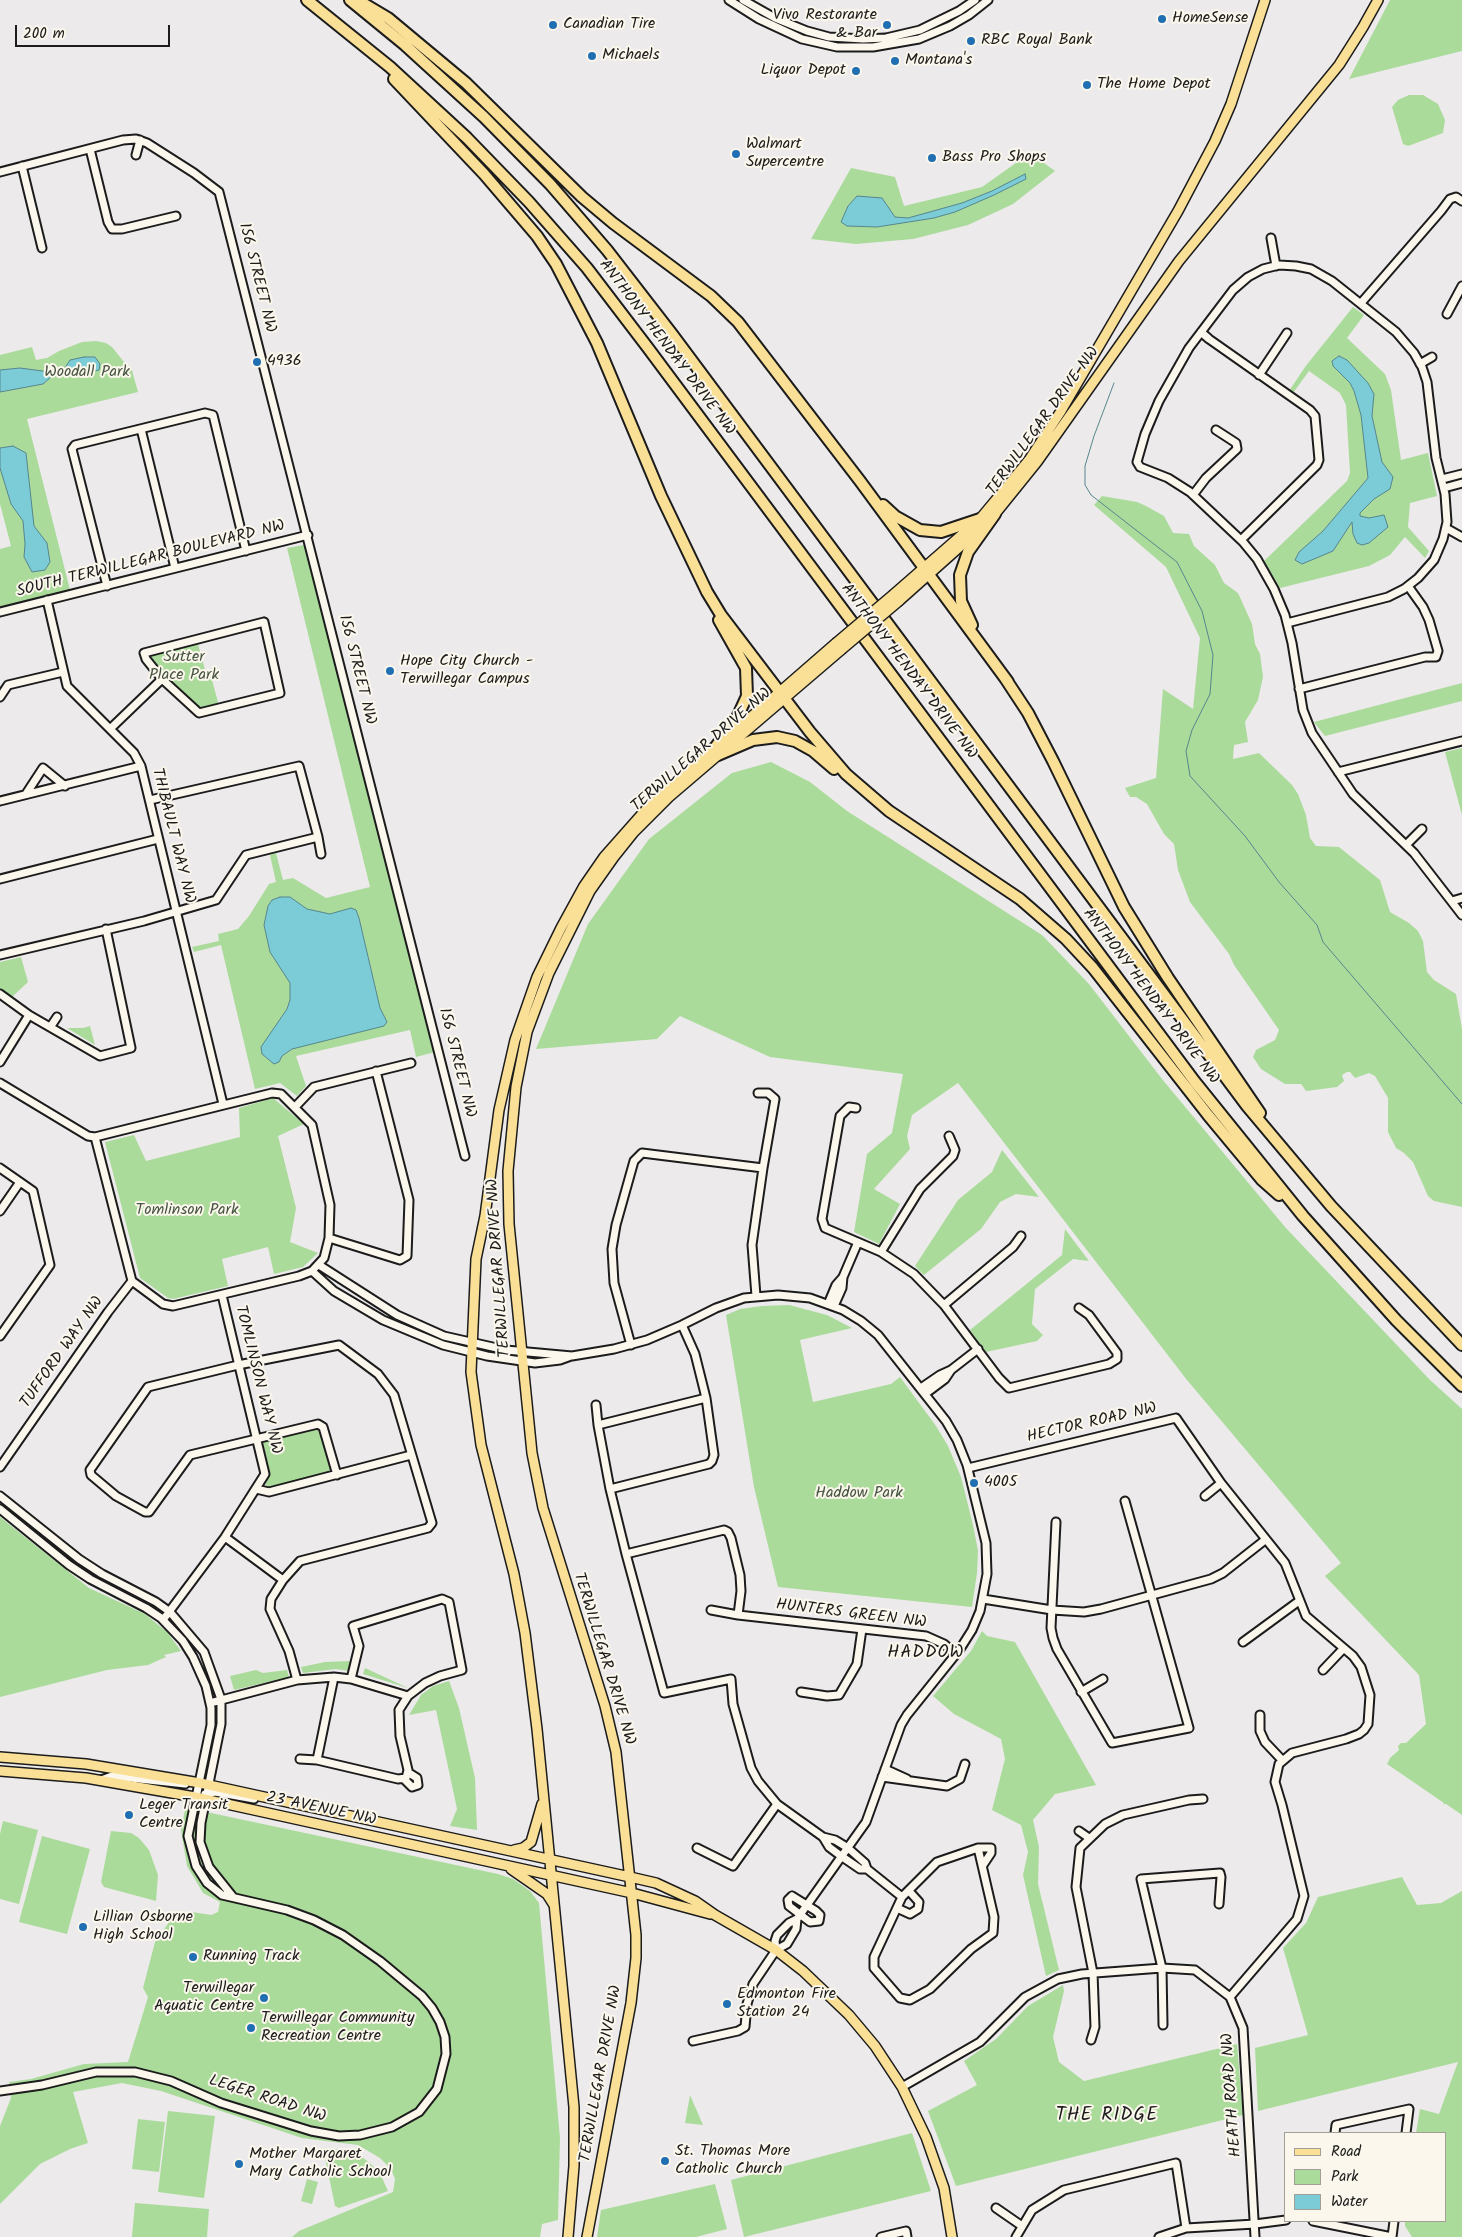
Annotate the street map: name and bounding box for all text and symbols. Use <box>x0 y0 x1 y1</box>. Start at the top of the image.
place label: Vivo Restorante & Bar <box>773 6 877 44</box>
place label: HomeSense <box>1172 9 1248 29</box>
marker: HomeSense <box>1156 13 1168 25</box>
scale bar <box>18 15 172 47</box>
place label: Canadian Tire <box>563 15 655 35</box>
marker: Canadian Tire <box>547 19 559 31</box>
marker: Vivo Restorante & Bar <box>881 19 893 31</box>
text: 200 m <box>23 22 65 46</box>
place label: RBC Royal Bank <box>981 31 1092 51</box>
marker: RBC Royal Bank <box>965 35 977 47</box>
place label: Michaels <box>602 46 660 66</box>
marker: Michaels <box>586 50 598 62</box>
place label: Montana's <box>905 51 972 71</box>
marker: Montana's <box>889 55 901 67</box>
place label: Liquor Depot <box>761 61 846 81</box>
marker: Liquor Depot <box>850 65 862 77</box>
place label: The Home Depot <box>1097 75 1211 95</box>
marker: The Home Depot <box>1081 79 1093 91</box>
place label: Walmart Supercentre <box>746 135 824 173</box>
marker: Walmart Supercentre <box>730 148 742 160</box>
place label: Bass Pro Shops <box>942 148 1046 168</box>
marker: Bass Pro Shops <box>926 152 938 164</box>
street label: 156 STREET NW <box>233 221 279 335</box>
street label: ANTHONY HENDAY DRIVE NW <box>594 256 738 440</box>
street label: TERWILLEGAR DRIVE NW <box>984 344 1104 500</box>
place label: 4936 <box>267 352 302 372</box>
marker: 4936 <box>251 356 263 368</box>
park label: Woodall Park <box>44 363 130 383</box>
street label: SOUTH TERWILLEGAR BOULEVARD NW <box>15 517 287 603</box>
street label: ANTHONY HENDAY DRIVE NW <box>836 580 980 764</box>
street label: 156 STREET NW <box>333 613 379 727</box>
park label: Sutter Place Park <box>149 648 219 686</box>
place label: Hope City Church - Terwillegar Campus <box>400 652 533 690</box>
marker: Hope City Church - Terwillegar Campus <box>384 665 396 677</box>
street label: TERWILLEGAR DRIVE NW <box>628 685 776 817</box>
street label: THIBAULT WAY NW <box>146 766 198 906</box>
street label: ANTHONY HENDAY DRIVE NW <box>1078 905 1222 1089</box>
street label: 156 STREET NW <box>433 1006 479 1120</box>
street label: TERWILLEGAR DRIVE NW <box>484 1178 516 1358</box>
park label: Tomlinson Park <box>136 1201 238 1221</box>
street label: TUFFORD WAY NW <box>17 1293 109 1413</box>
street label: TOMLINSON WAY NW <box>229 1304 285 1456</box>
street label: HECTOR ROAD NW <box>1025 1400 1159 1448</box>
place label: 4005 <box>984 1473 1017 1493</box>
marker: 4005 <box>968 1477 980 1489</box>
park label: Haddow Park <box>815 1484 903 1504</box>
street label: TERWILLEGAR DRIVE NW <box>568 1571 638 1747</box>
street label: HUNTERS GREEN NW <box>775 1596 927 1634</box>
district label: HADDOW <box>887 1643 965 1665</box>
street label: 23 AVENUE NW <box>264 1789 378 1831</box>
place label: Leger Transit Centre <box>139 1796 228 1834</box>
marker: Leger Transit Centre <box>123 1809 135 1821</box>
place label: Lillian Osborne High School <box>93 1908 193 1946</box>
marker: Lillian Osborne High School <box>77 1921 89 1933</box>
place label: Running Track <box>203 1947 299 1967</box>
marker: Running Track <box>187 1951 199 1963</box>
place label: Terwillegar Aquatic Centre <box>154 1979 254 2017</box>
street label: TERWILLEGAR DRIVE NW <box>577 1984 627 2164</box>
place label: Edmonton Fire Station 24 <box>737 1985 836 2023</box>
marker: Terwillegar Aquatic Centre <box>258 1992 270 2004</box>
marker: Edmonton Fire Station 24 <box>721 1998 733 2010</box>
place label: Terwillegar Community Recreation Centre <box>261 2009 415 2047</box>
marker: Terwillegar Community Recreation Centre <box>245 2022 257 2034</box>
street label: HEATH ROAD NW <box>1219 2032 1247 2158</box>
street label: LEGER ROAD NW <box>206 2072 328 2128</box>
district label: THE RIDGE <box>1055 2106 1159 2128</box>
legend <box>1284 2132 1447 2222</box>
text: Road <box>1331 2140 1361 2164</box>
place label: St. Thomas More Catholic Church <box>675 2142 790 2180</box>
place label: Mother Margaret Mary Catholic School <box>249 2145 391 2183</box>
marker: St. Thomas More Catholic Church <box>659 2155 671 2167</box>
marker: Mother Margaret Mary Catholic School <box>233 2158 245 2170</box>
text: Park <box>1331 2165 1358 2189</box>
text: Water <box>1331 2190 1367 2214</box>

